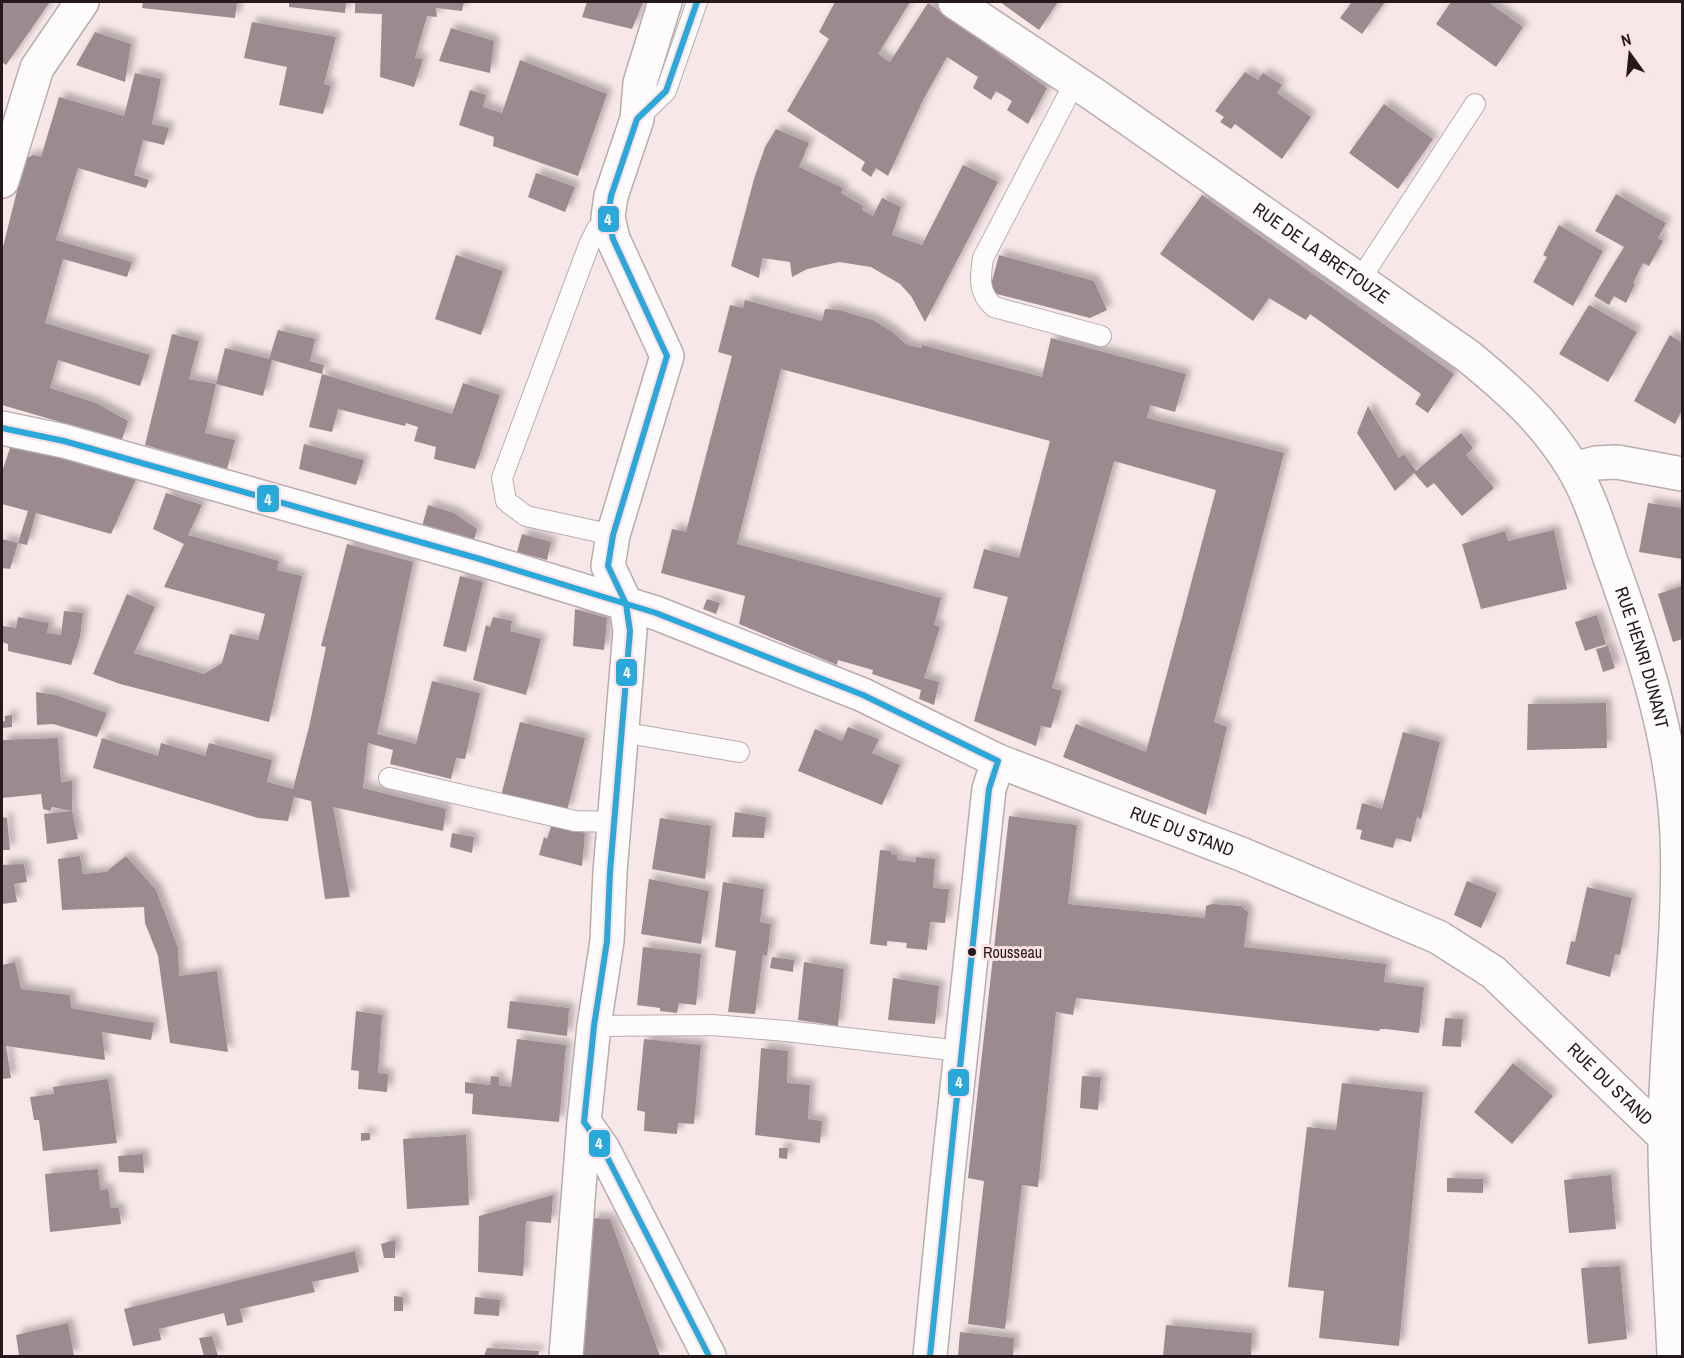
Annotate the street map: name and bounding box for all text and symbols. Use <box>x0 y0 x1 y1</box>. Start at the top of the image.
north arrow <box>1600 24 1660 84</box>
text: N <box>1619 28 1634 51</box>
street label: RUE DE LA BRETOUZE <box>1248 196 1395 309</box>
line badge: 4 <box>597 205 620 233</box>
text: 4 <box>604 208 612 230</box>
line badge: 4 <box>256 484 280 513</box>
text: 4 <box>264 488 272 510</box>
street label: RUE HENRI DUNANT <box>1609 583 1675 731</box>
line badge: 4 <box>615 658 638 687</box>
text: 4 <box>623 661 631 683</box>
street label: RUE DU STAND <box>1127 800 1238 862</box>
place label: Rousseau <box>983 941 1042 963</box>
marker: Rousseau <box>966 946 978 958</box>
street label: RUE DU STAND <box>1562 1037 1659 1131</box>
line badge: 4 <box>947 1068 970 1097</box>
text: 4 <box>955 1071 963 1093</box>
line badge: 4 <box>588 1129 611 1158</box>
text: 4 <box>595 1132 603 1154</box>

